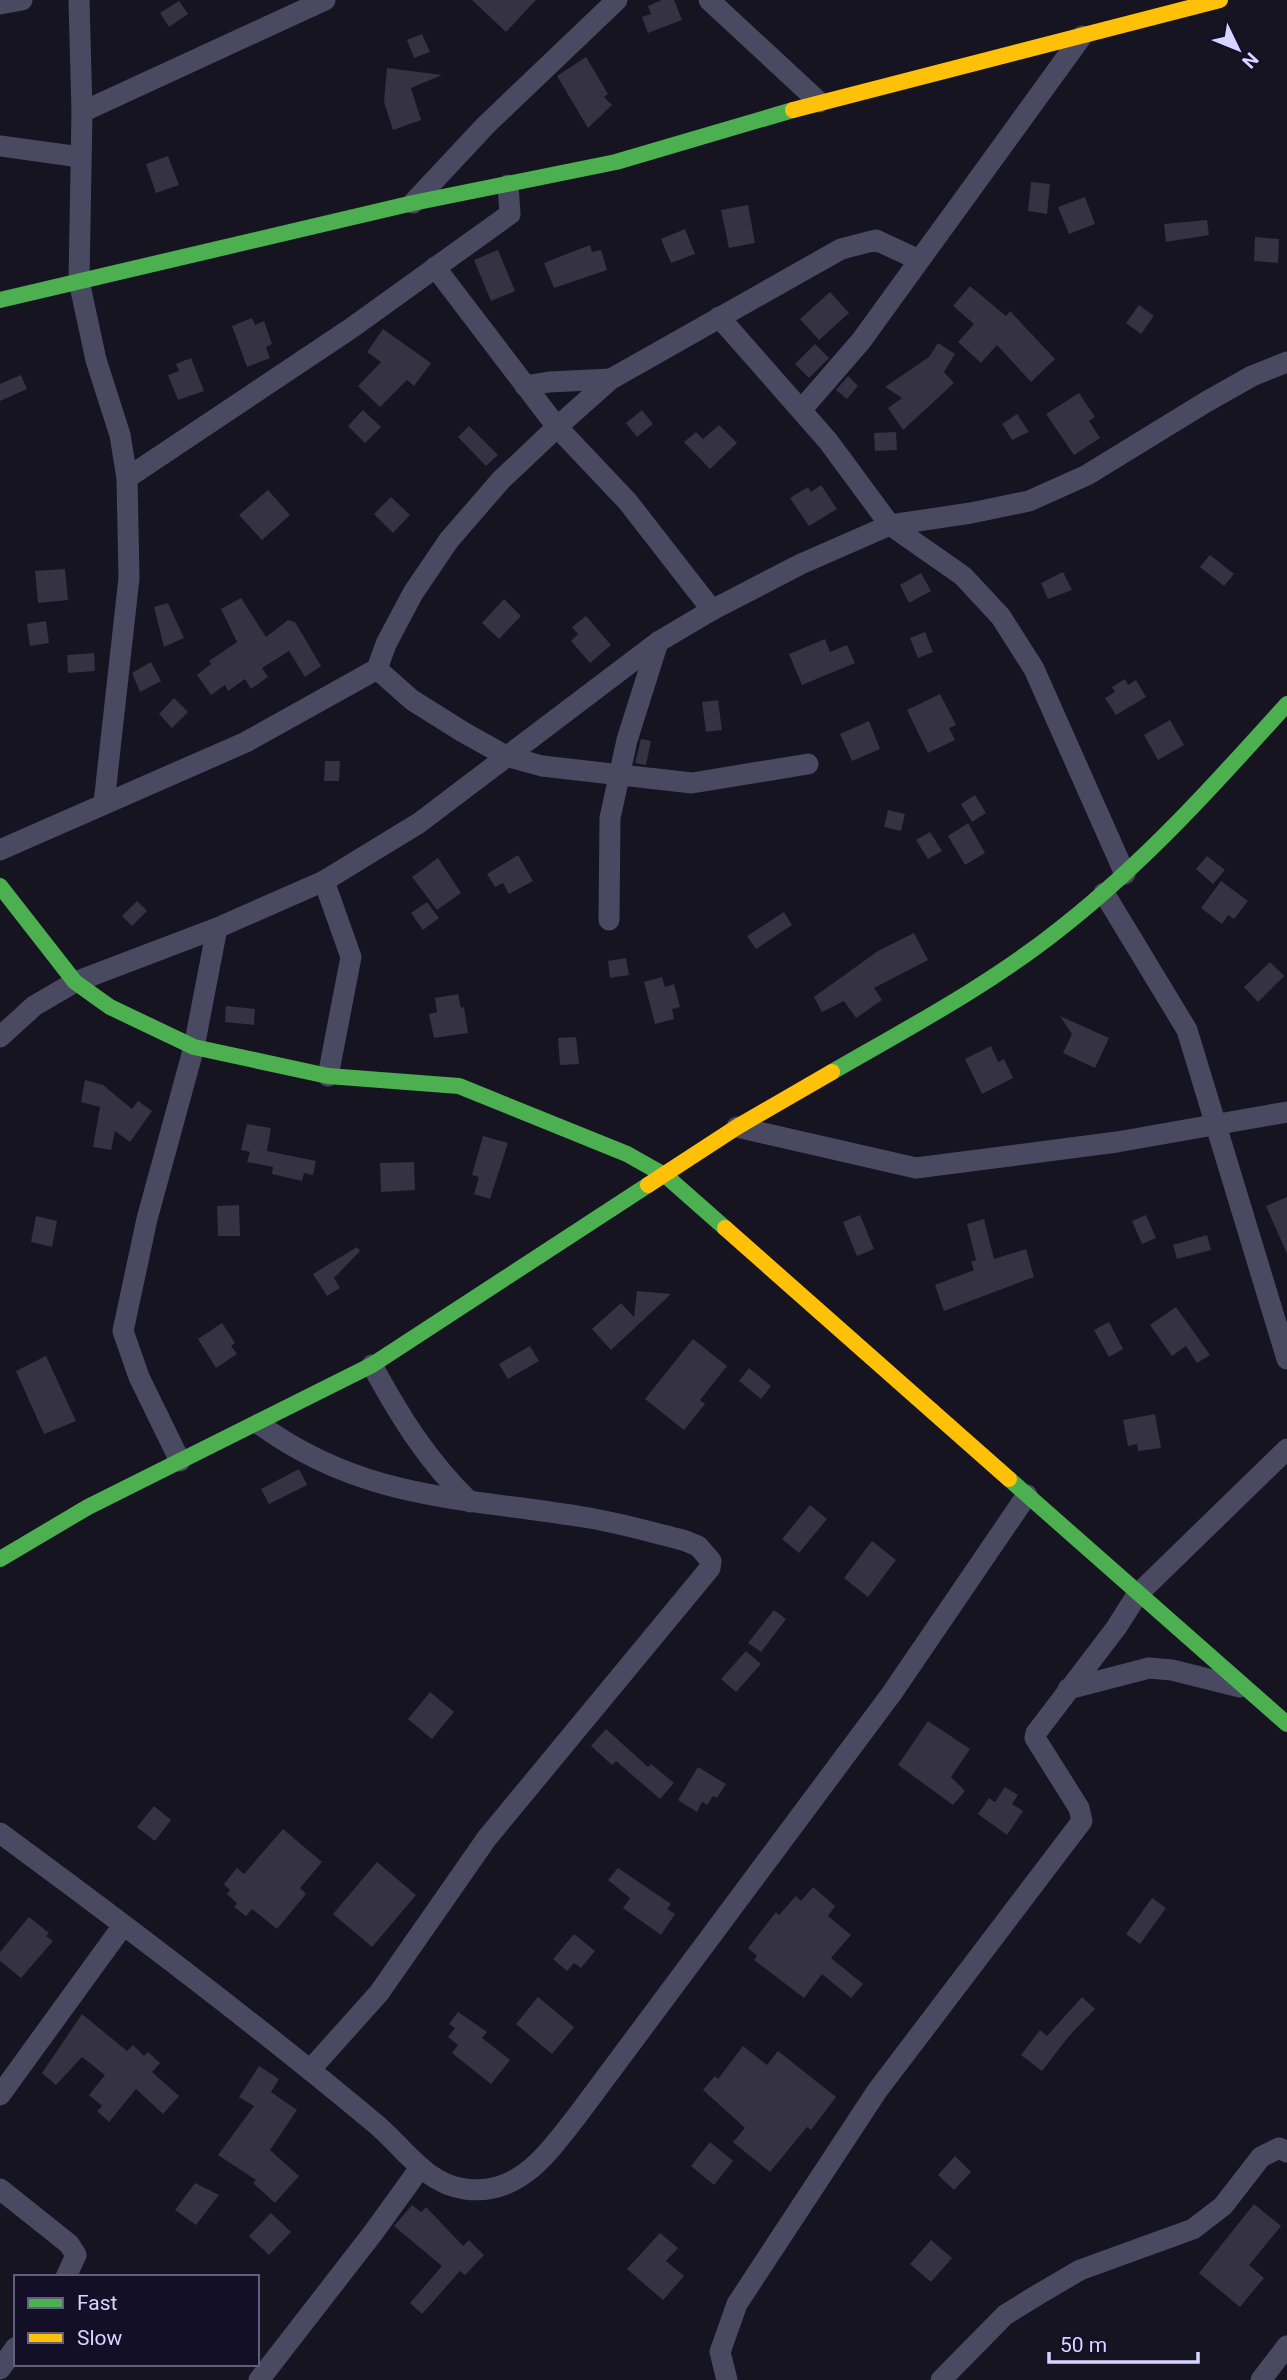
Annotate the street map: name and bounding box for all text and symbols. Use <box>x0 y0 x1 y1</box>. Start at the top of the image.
north arrow <box>1203 14 1273 84</box>
text: N <box>1237 48 1263 73</box>
legend <box>14 2275 259 2366</box>
text: Fast <box>77 2291 118 2315</box>
scale bar <box>1049 2320 1198 2364</box>
text: Slow <box>77 2326 123 2350</box>
text: 50 m <box>1060 2333 1107 2357</box>

